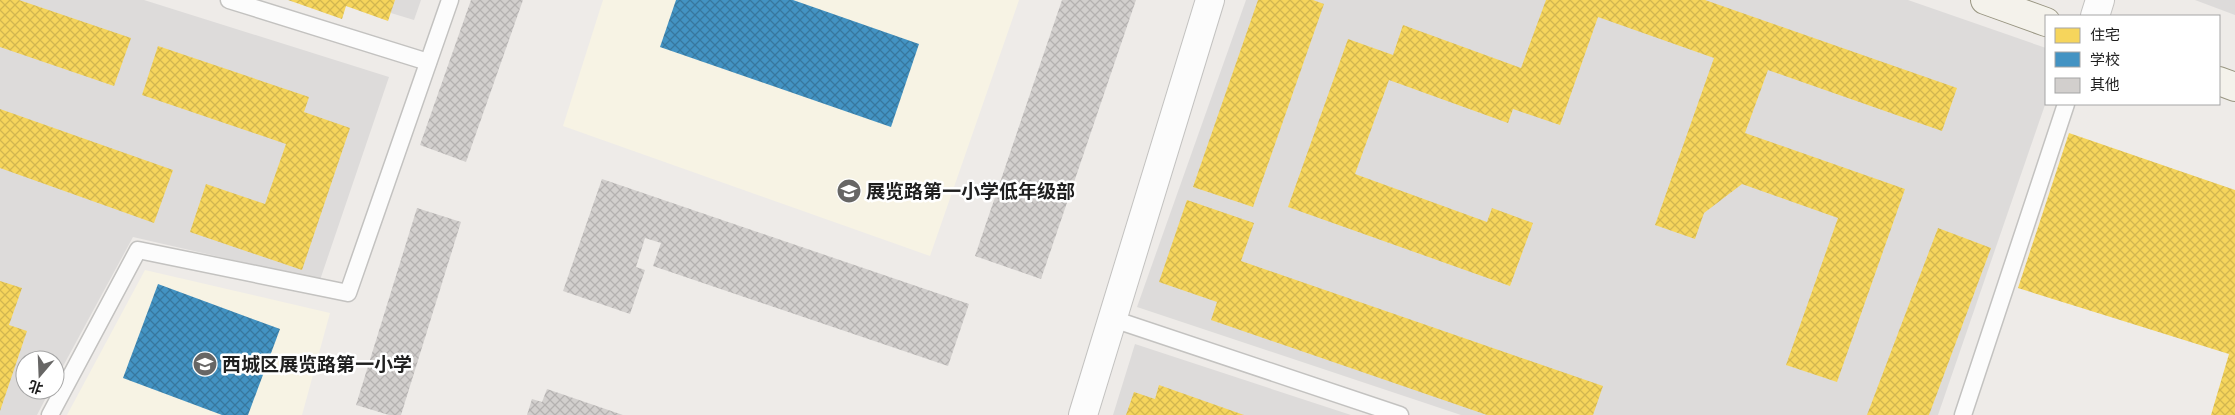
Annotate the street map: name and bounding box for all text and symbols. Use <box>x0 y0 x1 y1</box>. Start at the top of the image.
legend <box>2045 15 2220 105</box>
text: 住宅 <box>2090 25 2120 44</box>
text: 学校 <box>2090 50 2120 69</box>
text: 其他 <box>2090 75 2120 94</box>
school or university icon: 展览路第一小学低年级部 <box>836 178 862 204</box>
place label: 展览路第一小学低年级部 <box>866 179 1075 204</box>
north arrow <box>15 350 65 400</box>
school or university icon: 西城区展览路第一小学 <box>192 351 218 377</box>
place label: 西城区展览路第一小学 <box>222 352 412 377</box>
text: 北 <box>26 377 45 398</box>

